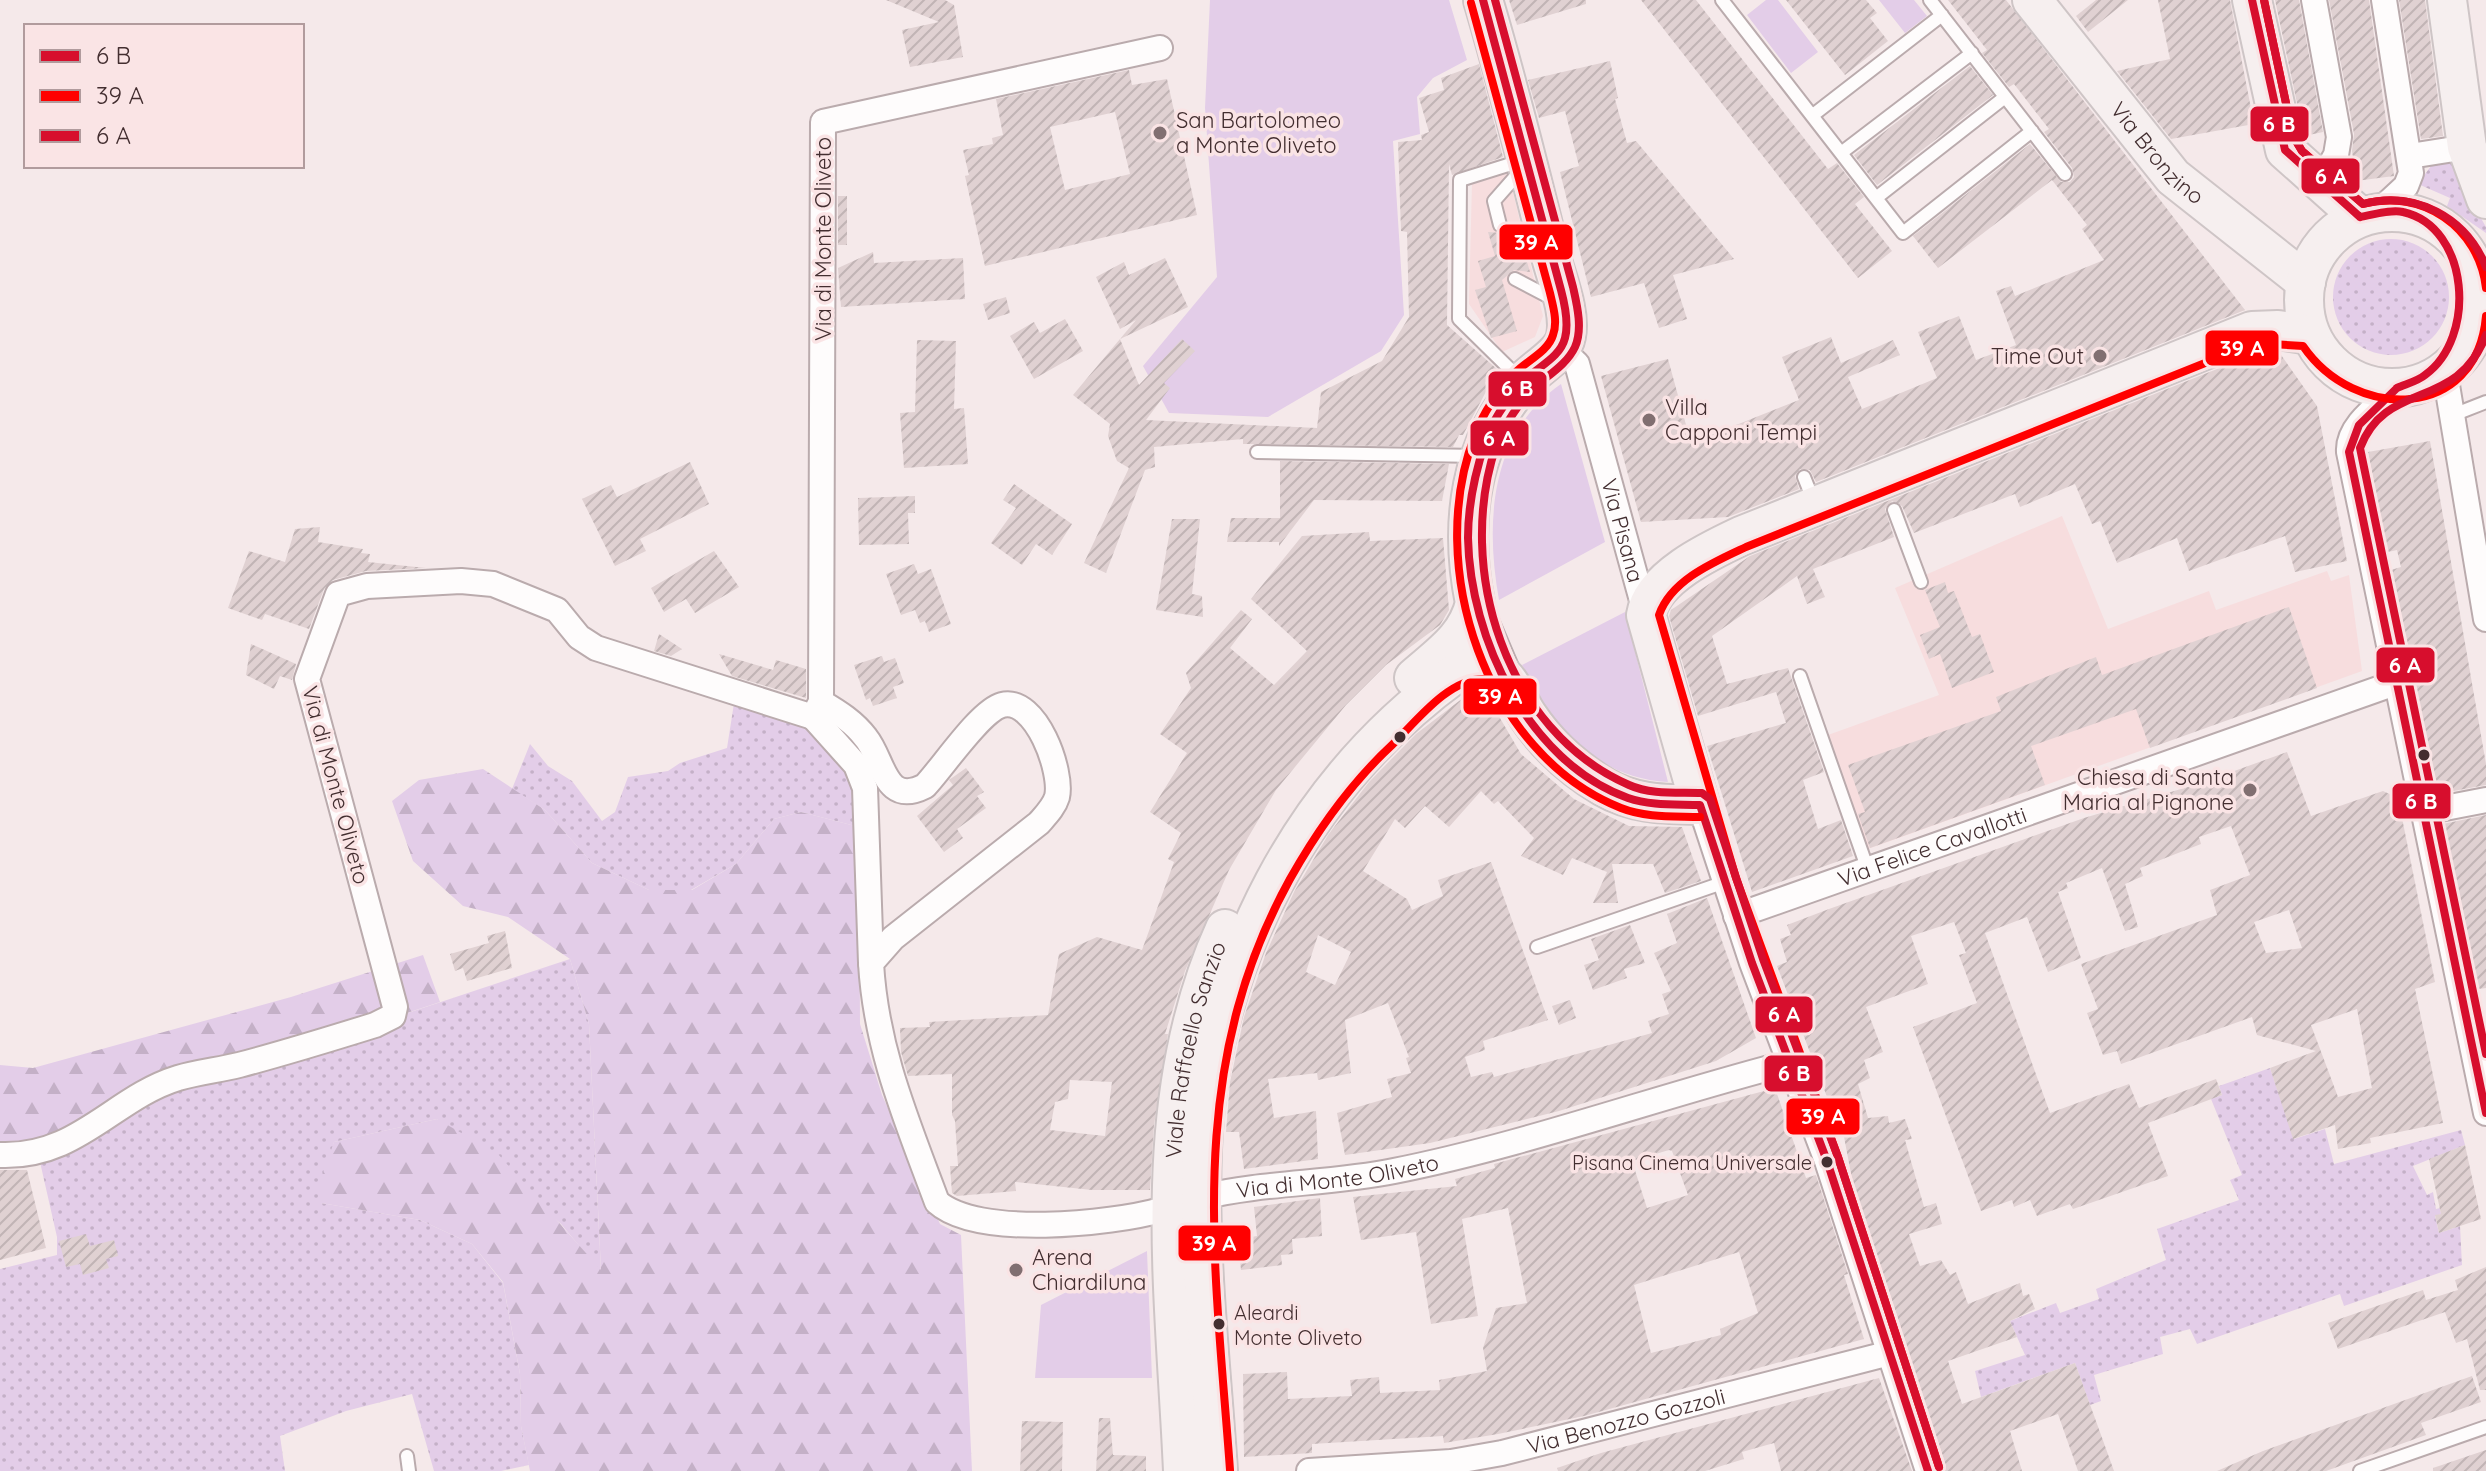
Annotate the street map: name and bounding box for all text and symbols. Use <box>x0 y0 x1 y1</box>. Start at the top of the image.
legend <box>24 24 304 168</box>
text: 6 B <box>96 40 131 70</box>
text: 39 A <box>96 80 144 110</box>
street label: Via Bronzino <box>2104 96 2210 210</box>
line badge: 6 B <box>2249 105 2310 143</box>
place label: San Bartolomeo a Monte Oliveto <box>1176 106 1341 159</box>
text: 6 B <box>2263 110 2295 138</box>
text: 6 A <box>96 120 131 150</box>
marker: San Bartolomeo a Monte Oliveto <box>1151 124 1169 142</box>
street label: Via di Monte Oliveto <box>809 137 837 341</box>
line badge: 6 A <box>2300 157 2361 195</box>
text: 6 A <box>2315 162 2347 190</box>
line badge: 39 A <box>1498 223 1574 261</box>
text: 39 A <box>1514 228 1558 256</box>
line badge: 39 A <box>2204 329 2280 367</box>
text: 39 A <box>2220 334 2264 362</box>
place label: Time Out <box>1991 342 2084 370</box>
marker: Time Out <box>2091 347 2109 365</box>
line badge: 6 B <box>1487 370 1548 408</box>
text: 6 B <box>1501 374 1533 402</box>
place label: Villa Capponi Tempi <box>1665 393 1817 446</box>
marker: Villa Capponi Tempi <box>1640 411 1658 429</box>
line badge: 6 A <box>1469 419 1530 457</box>
text: 6 A <box>1483 424 1515 452</box>
street label: Via Pisana <box>1595 475 1650 586</box>
line badge: 6 A <box>2375 646 2436 684</box>
text: 6 A <box>2389 651 2421 679</box>
line badge: 39 A <box>1462 677 1538 716</box>
text: 39 A <box>1478 682 1522 710</box>
street label: Via di Monte Oliveto <box>296 683 376 887</box>
unlabelled marker <box>1392 729 1408 745</box>
unlabelled marker <box>2416 747 2432 763</box>
place label: Chiesa di Santa Maria al Pignone <box>2063 763 2234 816</box>
marker: Chiesa di Santa Maria al Pignone <box>2241 781 2259 799</box>
line badge: 6 B <box>2391 782 2452 820</box>
text: 6 B <box>2405 787 2437 815</box>
street label: Via Felice Cavallotti <box>1834 800 2030 893</box>
street label: Viale Raffaello Sanzio <box>1159 937 1232 1159</box>
line badge: 6 A <box>1754 995 1814 1034</box>
text: 6 A <box>1768 1000 1800 1028</box>
line badge: 6 B <box>1763 1054 1824 1093</box>
text: 6 B <box>1778 1059 1810 1087</box>
line badge: 39 A <box>1785 1097 1861 1136</box>
text: 39 A <box>1801 1102 1845 1130</box>
street label: Via di Monte Oliveto <box>1234 1148 1441 1204</box>
place label: Pisana Cinema Universale <box>1572 1150 1812 1175</box>
marker: Pisana Cinema Universale <box>1819 1154 1835 1170</box>
line badge: 39 A <box>1177 1224 1252 1262</box>
text: 39 A <box>1192 1229 1236 1257</box>
place label: Arena Chiardiluna <box>1032 1243 1146 1296</box>
marker: Arena Chiardiluna <box>1007 1261 1025 1279</box>
place label: Aleardi Monte Oliveto <box>1234 1300 1362 1350</box>
marker: Aleardi Monte Oliveto <box>1211 1316 1227 1332</box>
street label: Via Benozzo Gozzoli <box>1524 1382 1728 1460</box>

